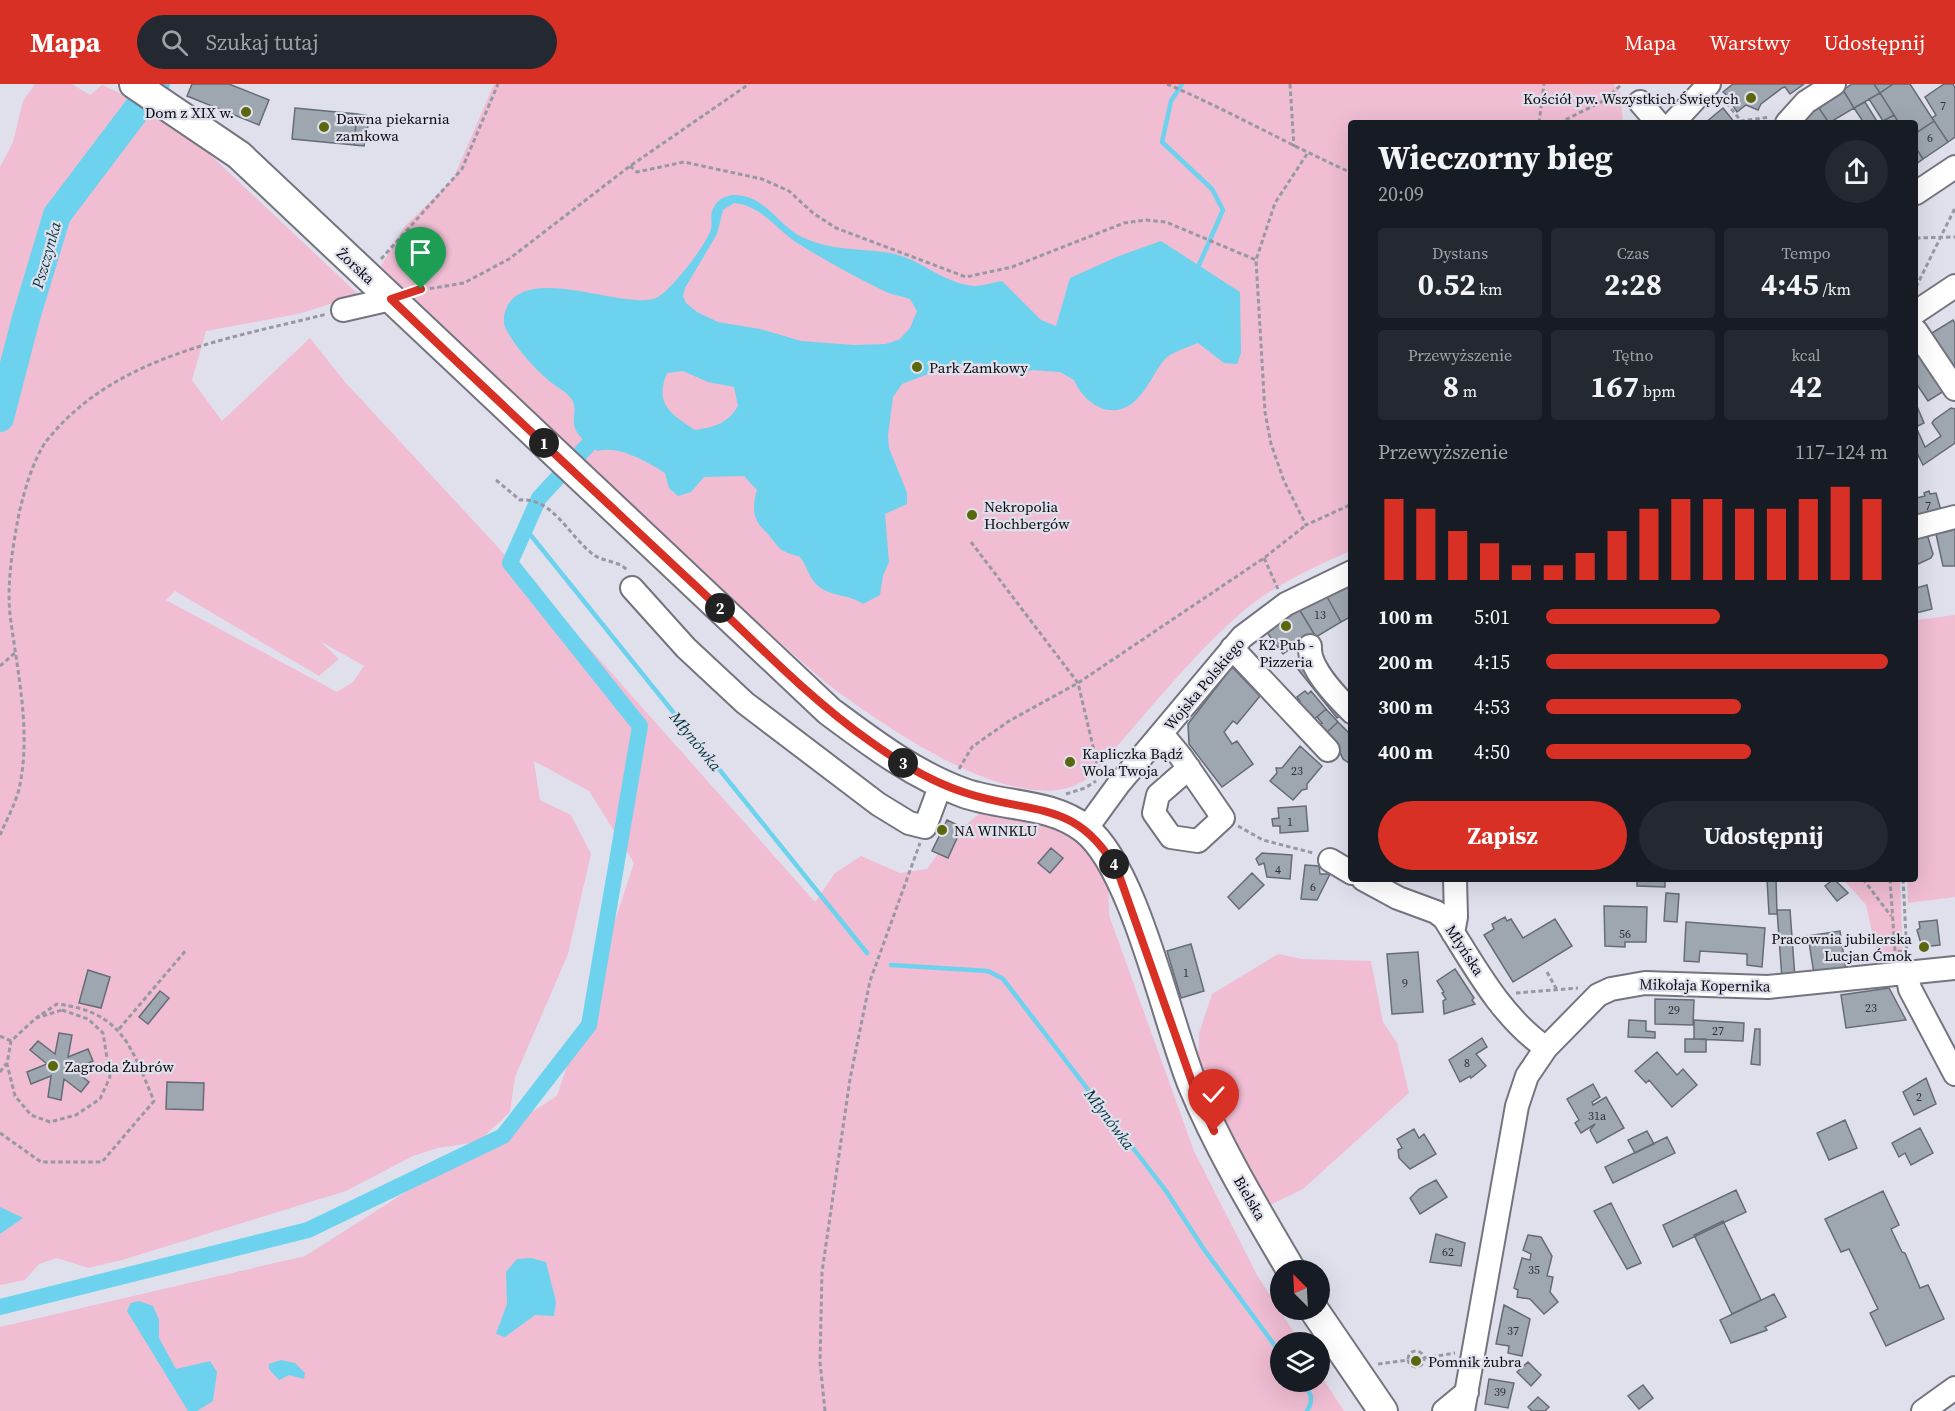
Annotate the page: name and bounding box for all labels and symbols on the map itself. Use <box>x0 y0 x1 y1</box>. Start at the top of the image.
place label: Kościół pw. Wszystkich Świętych <box>1523 88 1739 109</box>
marker: Kościół pw. Wszystkich Świętych <box>1744 91 1758 105</box>
house number: 7 <box>1940 98 1946 114</box>
place label: Dom z XIX w. <box>145 102 234 123</box>
marker: Dom z XIX w. <box>239 105 253 119</box>
place label: Dawna piekarnia zamkowa <box>336 108 450 146</box>
marker: Dawna piekarnia zamkowa <box>317 120 331 134</box>
house number: 6 <box>1927 130 1933 146</box>
water label: Pszczynka <box>26 219 66 292</box>
pin <box>395 227 446 289</box>
street label: Żorska <box>332 243 380 289</box>
place label: Park Zamkowy <box>929 357 1028 378</box>
marker: Park Zamkowy <box>910 360 924 374</box>
pin: 1 <box>529 428 559 458</box>
place label: Nekropolia Hochbergów <box>984 496 1070 534</box>
house number: 7 <box>1925 498 1931 514</box>
marker: Nekropolia Hochbergów <box>965 508 979 522</box>
pin: 2 <box>705 593 735 623</box>
house number: 13 <box>1314 607 1326 623</box>
marker: K2 Pub - Pizzeria <box>1279 619 1293 633</box>
street label: Wojska Polskiego <box>1159 633 1249 735</box>
place label: K2 Pub - Pizzeria <box>1258 634 1314 672</box>
water label: Młynówka <box>664 706 727 776</box>
place label: Kapliczka Bądź Wola Twoja <box>1082 743 1183 781</box>
pin: 3 <box>888 748 918 778</box>
marker: Kapliczka Bądź Wola Twoja <box>1063 755 1077 769</box>
house number: 23 <box>1291 763 1303 779</box>
house number: 1 <box>1287 814 1293 830</box>
place label: NA WINKLU <box>954 820 1037 841</box>
marker: NA WINKLU <box>935 823 949 837</box>
pin: 4 <box>1099 849 1129 879</box>
house number: 4 <box>1275 862 1281 878</box>
house number: 6 <box>1310 879 1316 895</box>
street label: Młyńska <box>1441 920 1489 980</box>
house number: 56 <box>1619 926 1631 942</box>
place label: Pracownia jubilerska Lucjan Ćmok <box>1771 928 1913 966</box>
marker: Pracownia jubilerska Lucjan Ćmok <box>1917 940 1931 954</box>
house number: 1 <box>1183 965 1189 981</box>
street label: Mikołaja Kopernika <box>1639 973 1771 997</box>
house number: 9 <box>1402 975 1408 991</box>
house number: 23 <box>1865 1000 1877 1016</box>
house number: 29 <box>1668 1002 1680 1018</box>
house number: 27 <box>1712 1023 1724 1039</box>
house number: 8 <box>1464 1055 1470 1071</box>
place label: Zagroda Żubrów <box>65 1056 174 1077</box>
marker: Zagroda Żubrów <box>46 1059 60 1073</box>
pin <box>1188 1069 1239 1131</box>
water label: Młynówka <box>1079 1083 1141 1155</box>
house number: 2 <box>1916 1089 1922 1105</box>
house number: 31a <box>1588 1108 1607 1124</box>
street label: Bielska <box>1229 1172 1271 1224</box>
house number: 62 <box>1442 1244 1454 1260</box>
north arrow <box>1270 1260 1330 1320</box>
house number: 35 <box>1528 1262 1540 1278</box>
house number: 37 <box>1507 1323 1519 1339</box>
place label: Pomnik żubra <box>1428 1351 1522 1372</box>
marker: Pomnik żubra <box>1409 1354 1423 1368</box>
house number: 39 <box>1494 1384 1506 1400</box>

